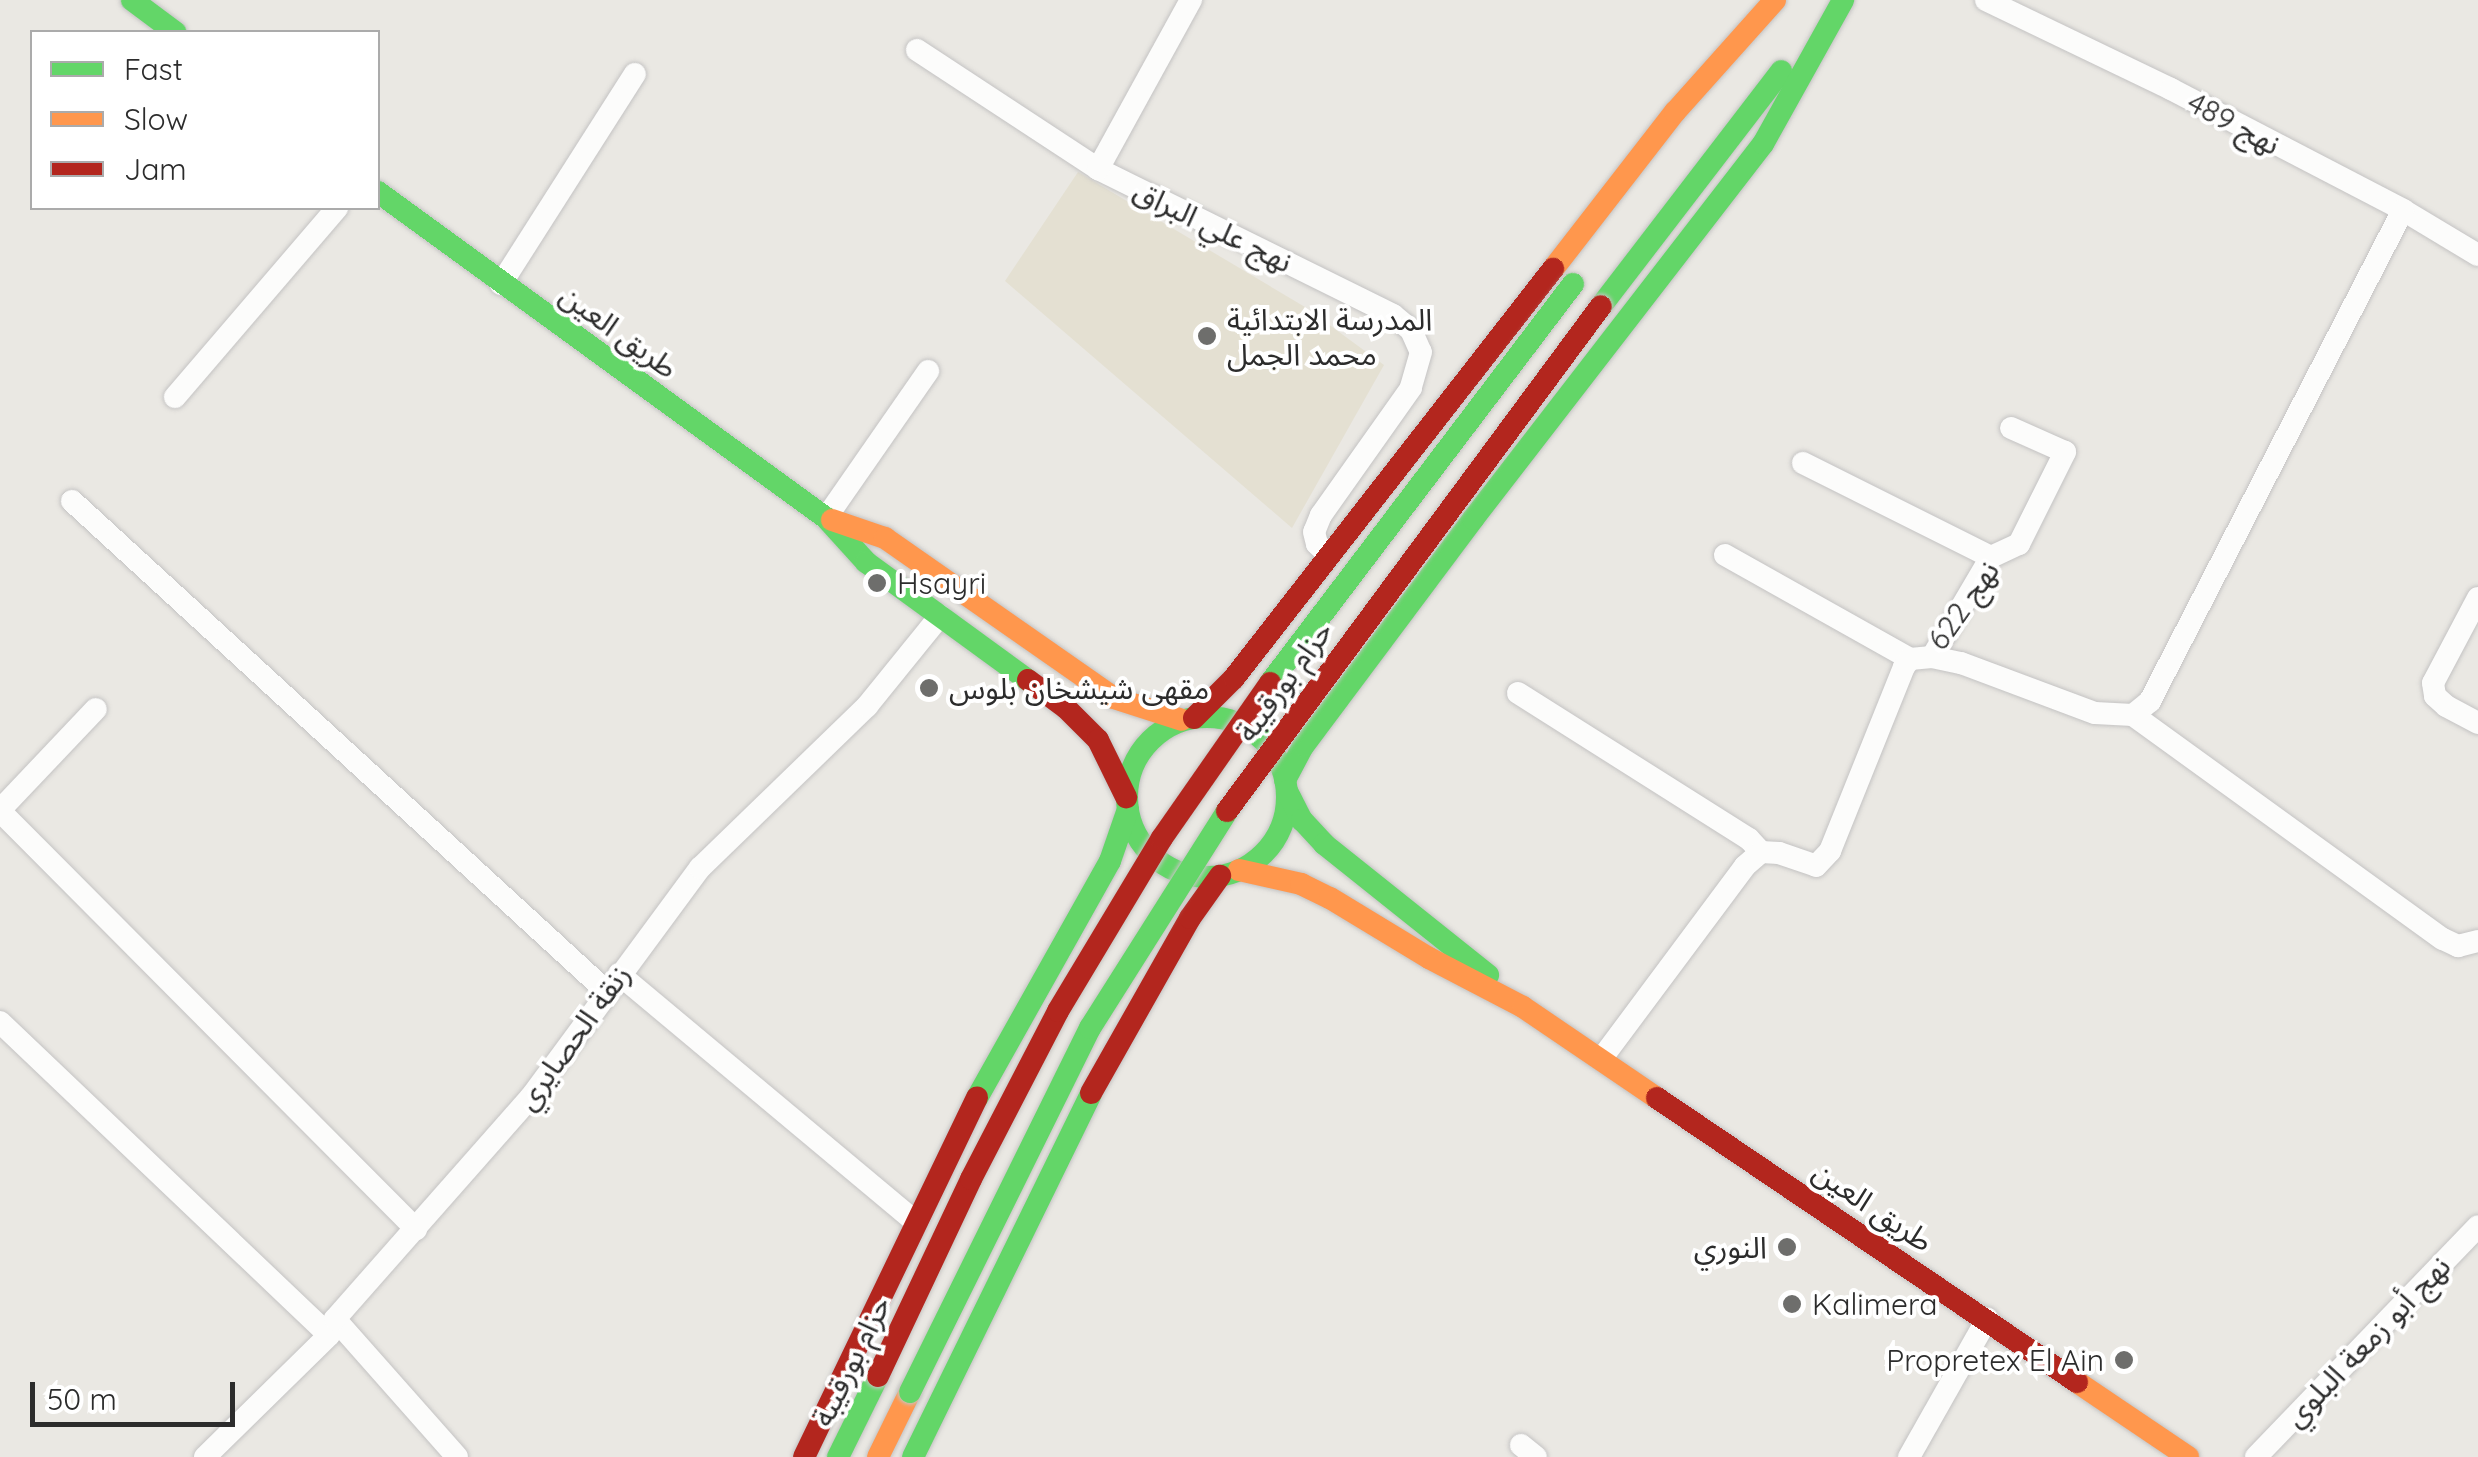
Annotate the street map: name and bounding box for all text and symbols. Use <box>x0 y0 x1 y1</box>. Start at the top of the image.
legend <box>30 30 380 210</box>
text: Fast <box>124 50 183 88</box>
street label: نهج 489 <box>2182 84 2286 162</box>
text: Slow <box>124 100 188 138</box>
text: Jam <box>124 150 187 188</box>
street label: نهج علي البراق <box>1128 172 1298 280</box>
street label: طريق العين <box>553 276 685 386</box>
place label: المدرسة الابتدائية محمد الجمل <box>1227 301 1432 372</box>
marker: المدرسة الابتدائية محمد الجمل <box>1196 325 1218 347</box>
street label: نهج 622 <box>1919 554 2007 656</box>
place label: Hsayri <box>897 565 986 601</box>
marker: Hsayri <box>866 572 888 594</box>
street label: حزام بورقيبة <box>1228 614 1340 748</box>
place label: مقهى شيشخان بلوس <box>949 670 1209 706</box>
marker: مقهى شيشخان بلوس <box>918 677 940 699</box>
street label: زنقة الحصايري <box>508 957 638 1117</box>
street label: طريق العين <box>1806 1153 1940 1259</box>
place label: النوري <box>1694 1229 1767 1265</box>
marker: النوري <box>1776 1236 1798 1258</box>
street label: نهج أبو زمعة البلوي <box>2276 1248 2458 1434</box>
place label: Kalimera <box>1812 1286 1937 1322</box>
street label: حزام بورقيبة <box>804 1290 898 1432</box>
marker: Kalimera <box>1781 1293 1803 1315</box>
place label: Propretex El Ain <box>1886 1342 2104 1378</box>
marker: Propretex El Ain <box>2113 1349 2135 1371</box>
scale bar <box>35 1362 240 1424</box>
text: 50 m <box>47 1380 117 1418</box>

